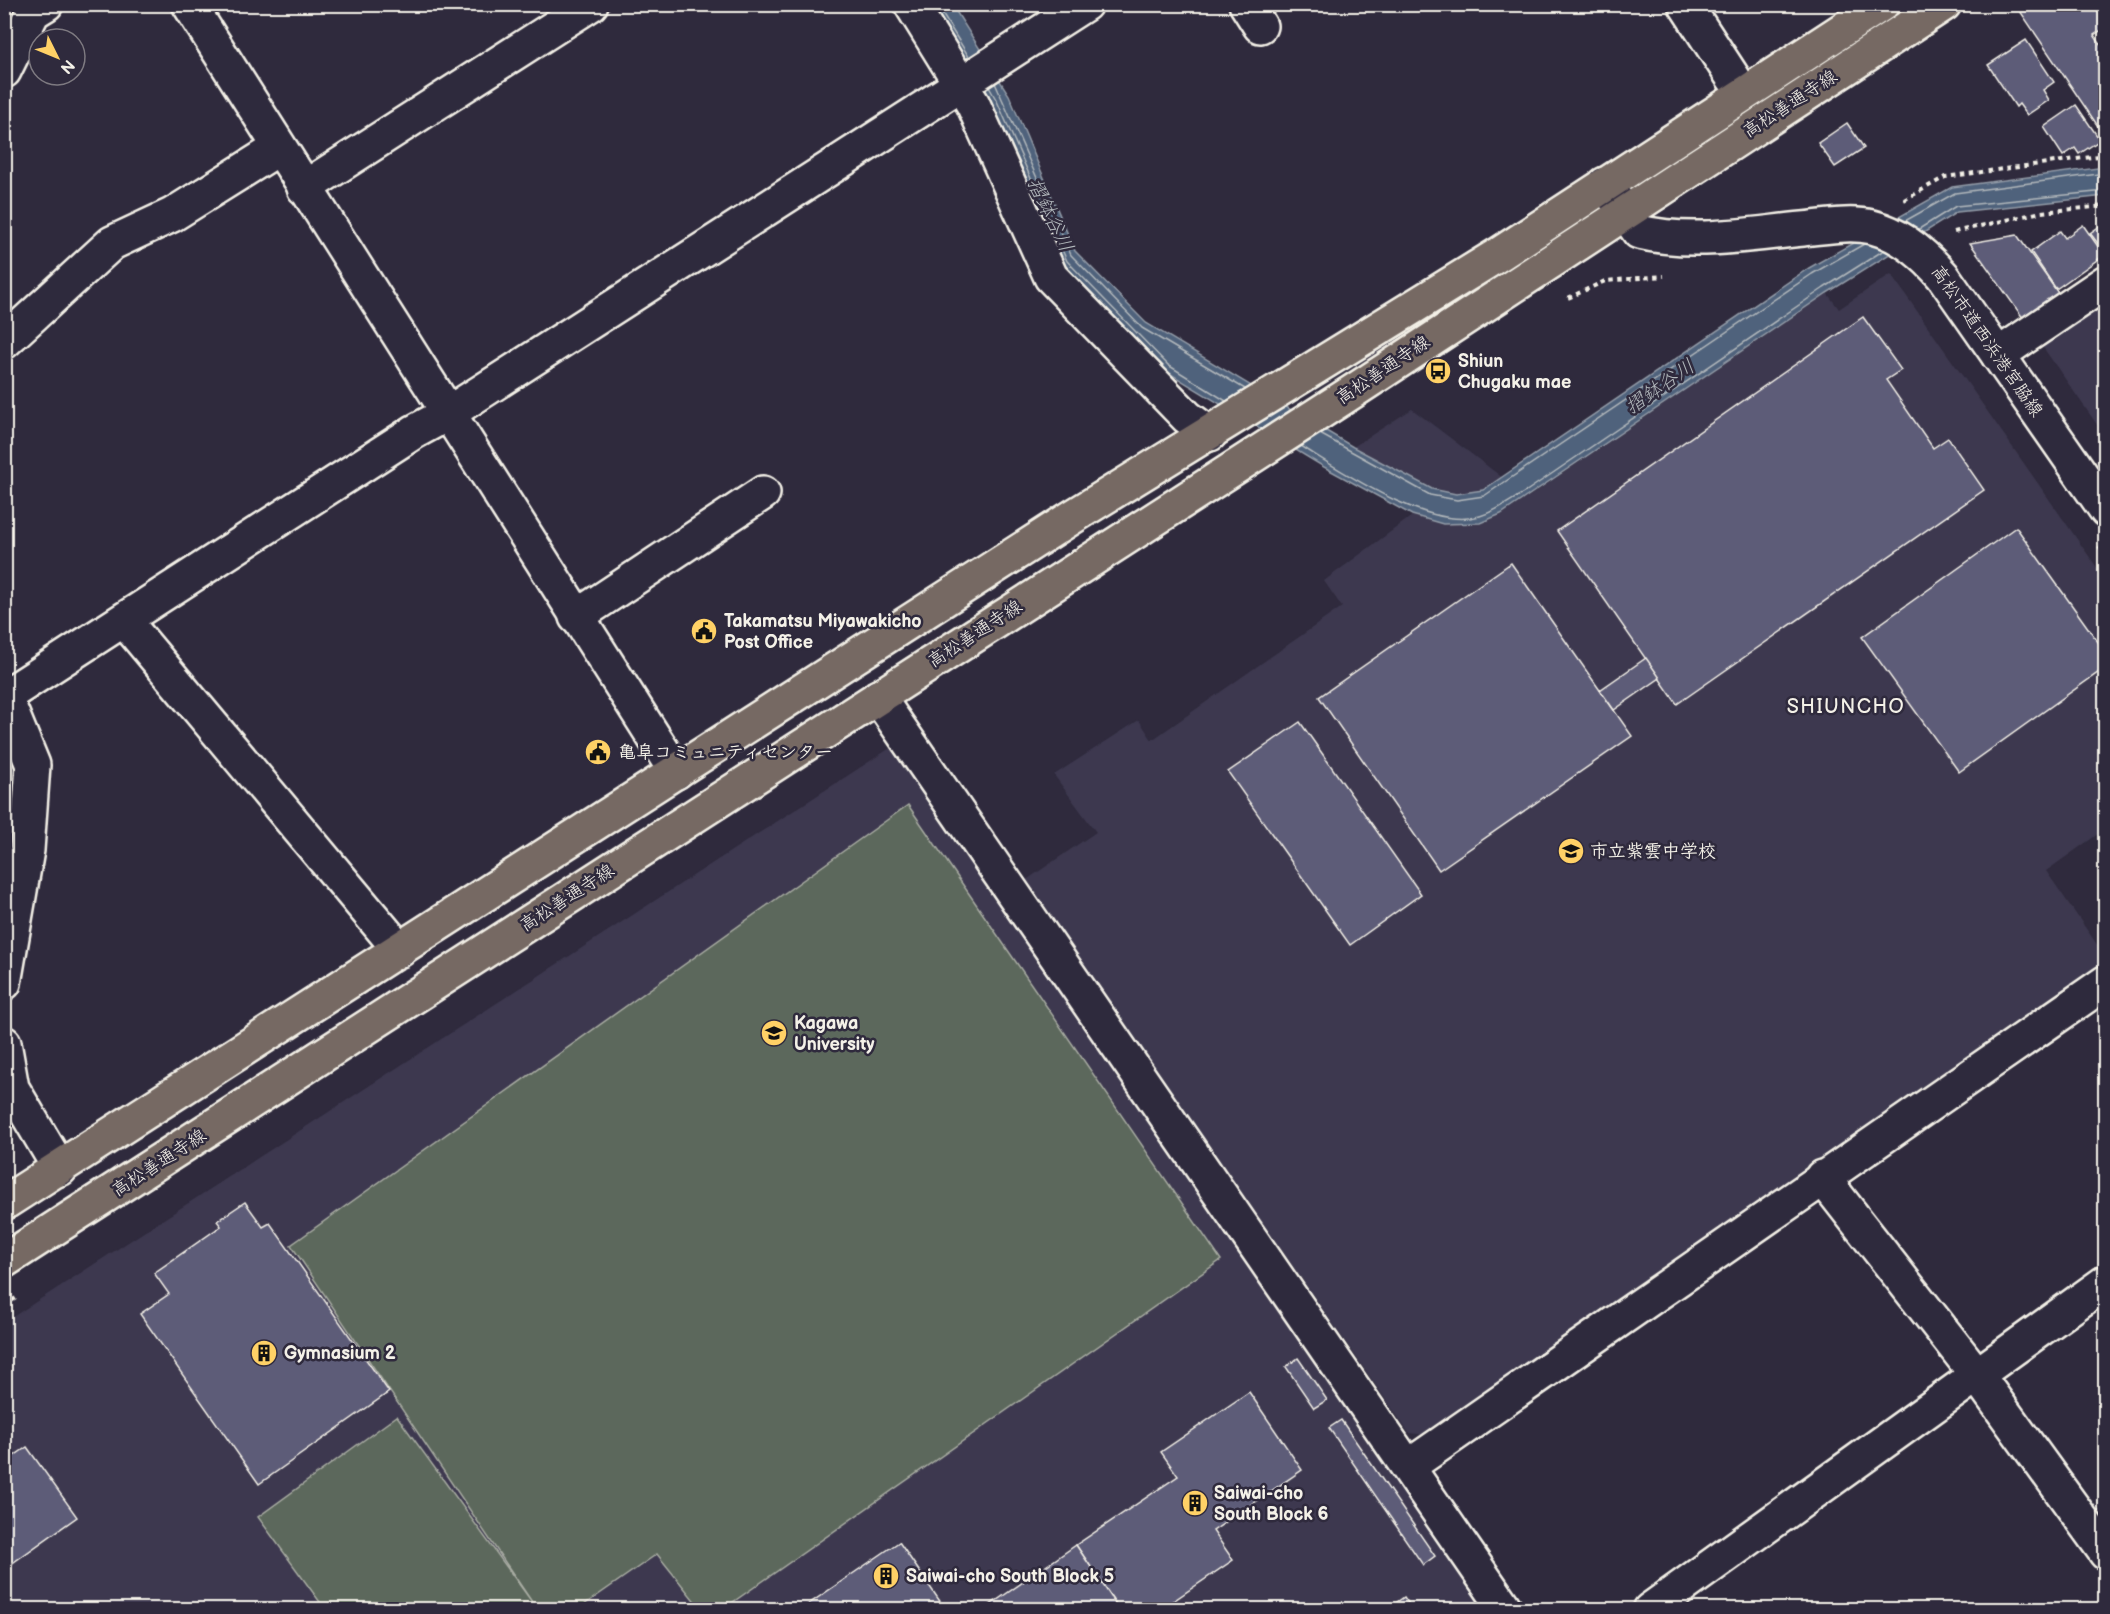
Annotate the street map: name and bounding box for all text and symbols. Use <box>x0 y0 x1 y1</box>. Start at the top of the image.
north arrow <box>27 27 87 87</box>
text: N <box>56 55 78 77</box>
street label: 高松善通寺線 <box>1739 66 1841 142</box>
water label: 摺鉢谷川 <box>1022 174 1078 256</box>
street label: 高松市道西浜港宮脇線 <box>1927 261 2047 421</box>
street label: 高松善通寺線 <box>1332 331 1434 409</box>
place label: Shiun Chugaku mae <box>1458 351 1571 393</box>
water label: 摺鉢谷川 <box>1620 354 1700 420</box>
bus stop icon: Shiun Chugaku mae <box>1423 356 1453 386</box>
street label: 高松善通寺線 <box>924 596 1026 672</box>
place label: Takamatsu Miyawakicho Post Office <box>724 611 922 653</box>
public building icon: Takamatsu Miyawakicho Post Office <box>689 616 719 646</box>
district label: SHIUNCHO <box>1787 695 1905 719</box>
public building icon: 亀阜コミュニティセンター <box>583 737 613 767</box>
place label: 亀阜コミュニティセンター <box>618 742 833 763</box>
school or university icon: 市立紫雲中学校 <box>1556 836 1586 866</box>
place label: 市立紫雲中学校 <box>1590 841 1716 862</box>
street label: 高松善通寺線 <box>516 860 618 936</box>
place label: Kagawa University <box>794 1013 875 1055</box>
school or university icon: Kagawa University <box>759 1018 789 1048</box>
street label: 高松善通寺線 <box>108 1125 210 1201</box>
building icon: Gymnasium 2 <box>249 1338 279 1368</box>
place label: Gymnasium 2 <box>284 1343 396 1364</box>
place label: Saiwai-cho South Block 6 <box>1214 1483 1329 1525</box>
building icon: Saiwai-cho South Block 6 <box>1180 1488 1210 1518</box>
building icon: Saiwai-cho South Block 5 <box>871 1561 901 1591</box>
place label: Saiwai-cho South Block 5 <box>906 1566 1114 1587</box>

